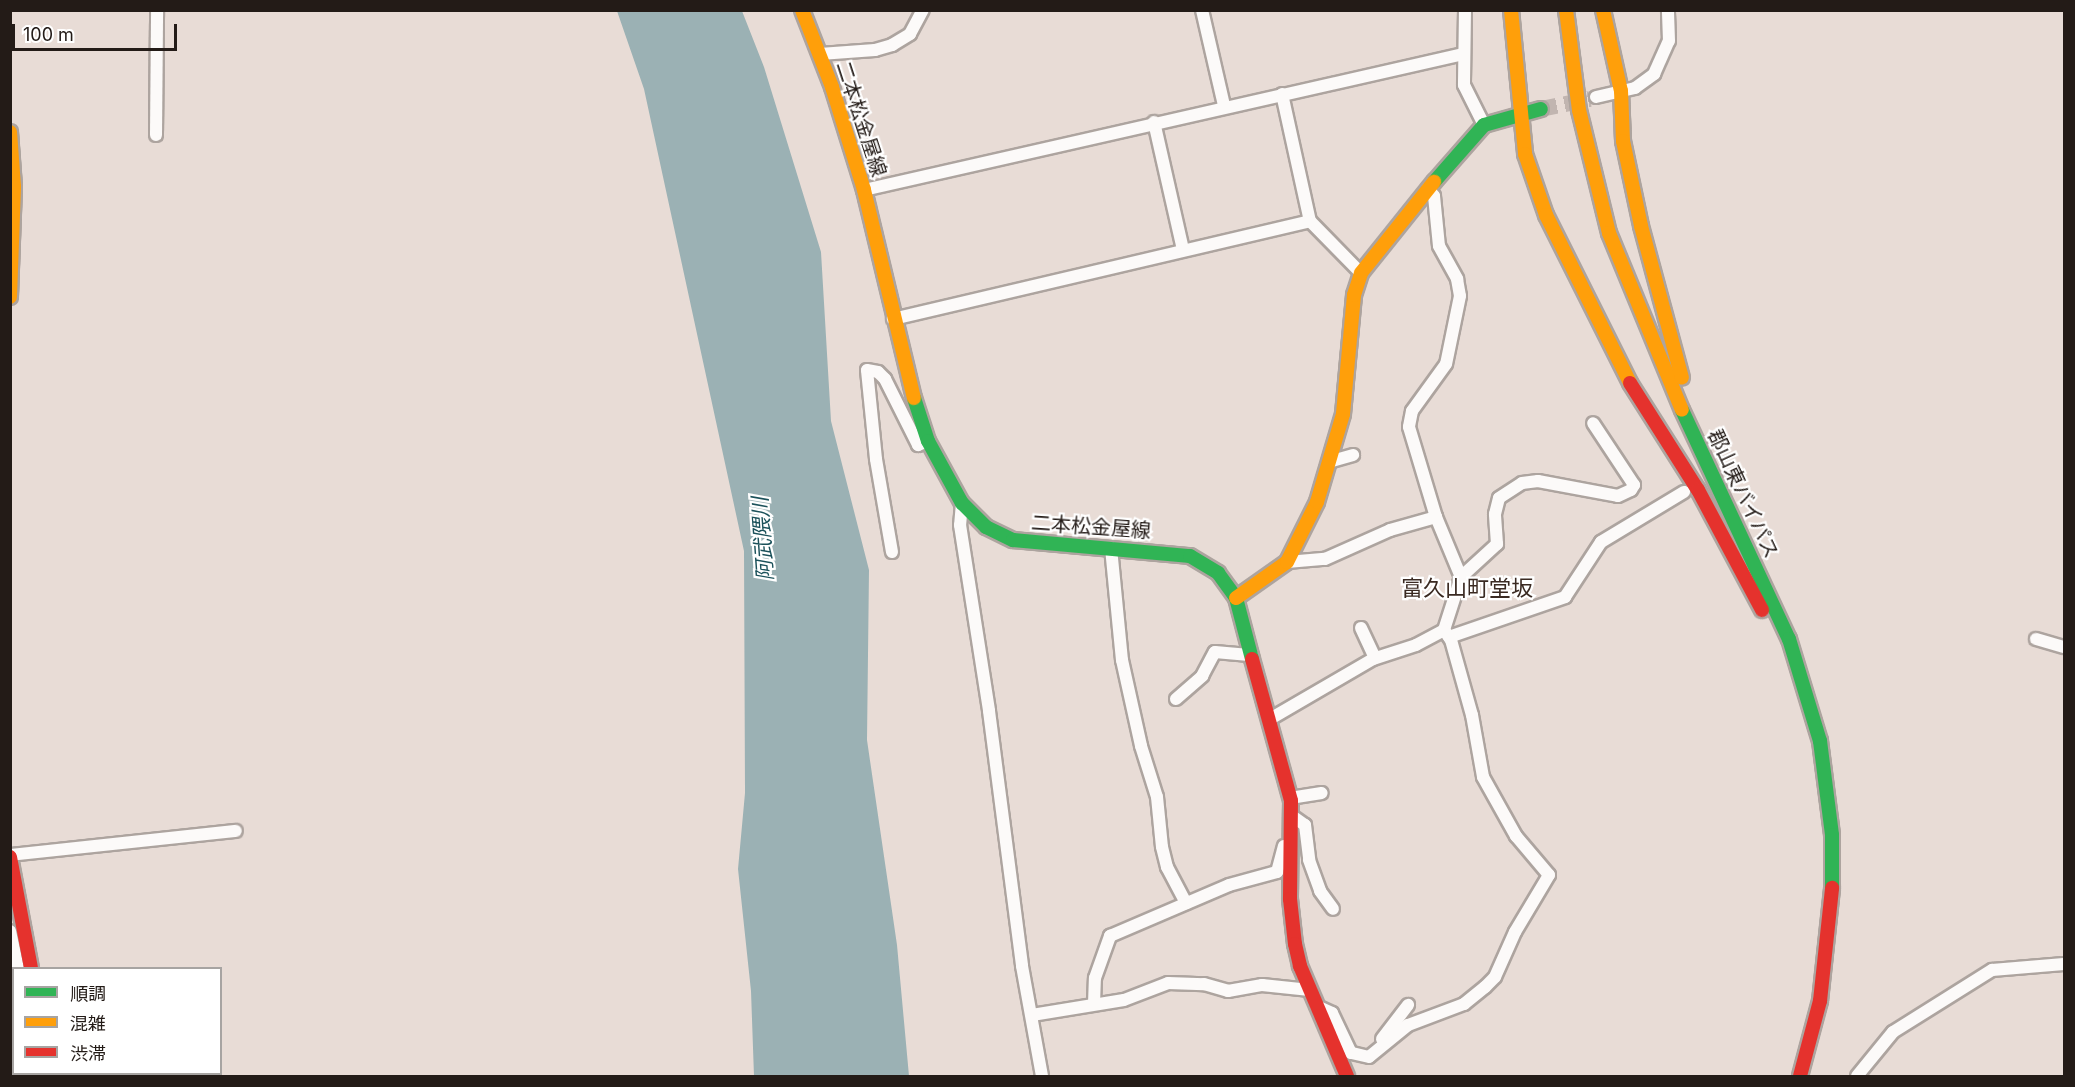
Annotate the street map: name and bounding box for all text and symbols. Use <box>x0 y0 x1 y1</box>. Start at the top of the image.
scale bar <box>15 12 180 50</box>
text: 100 m <box>23 24 74 45</box>
street label: 二本松金屋線 <box>831 58 891 180</box>
street label: 郡山東バイパス <box>1703 425 1783 563</box>
water label: 阿武隈川 <box>748 496 778 582</box>
street label: 二本松金屋線 <box>1030 511 1152 543</box>
district label: 富久山町堂坂 <box>1401 576 1533 602</box>
legend <box>12 967 222 1075</box>
text: 順調 <box>70 983 106 1004</box>
text: 混雑 <box>70 1013 106 1034</box>
text: 渋滞 <box>70 1043 106 1064</box>

